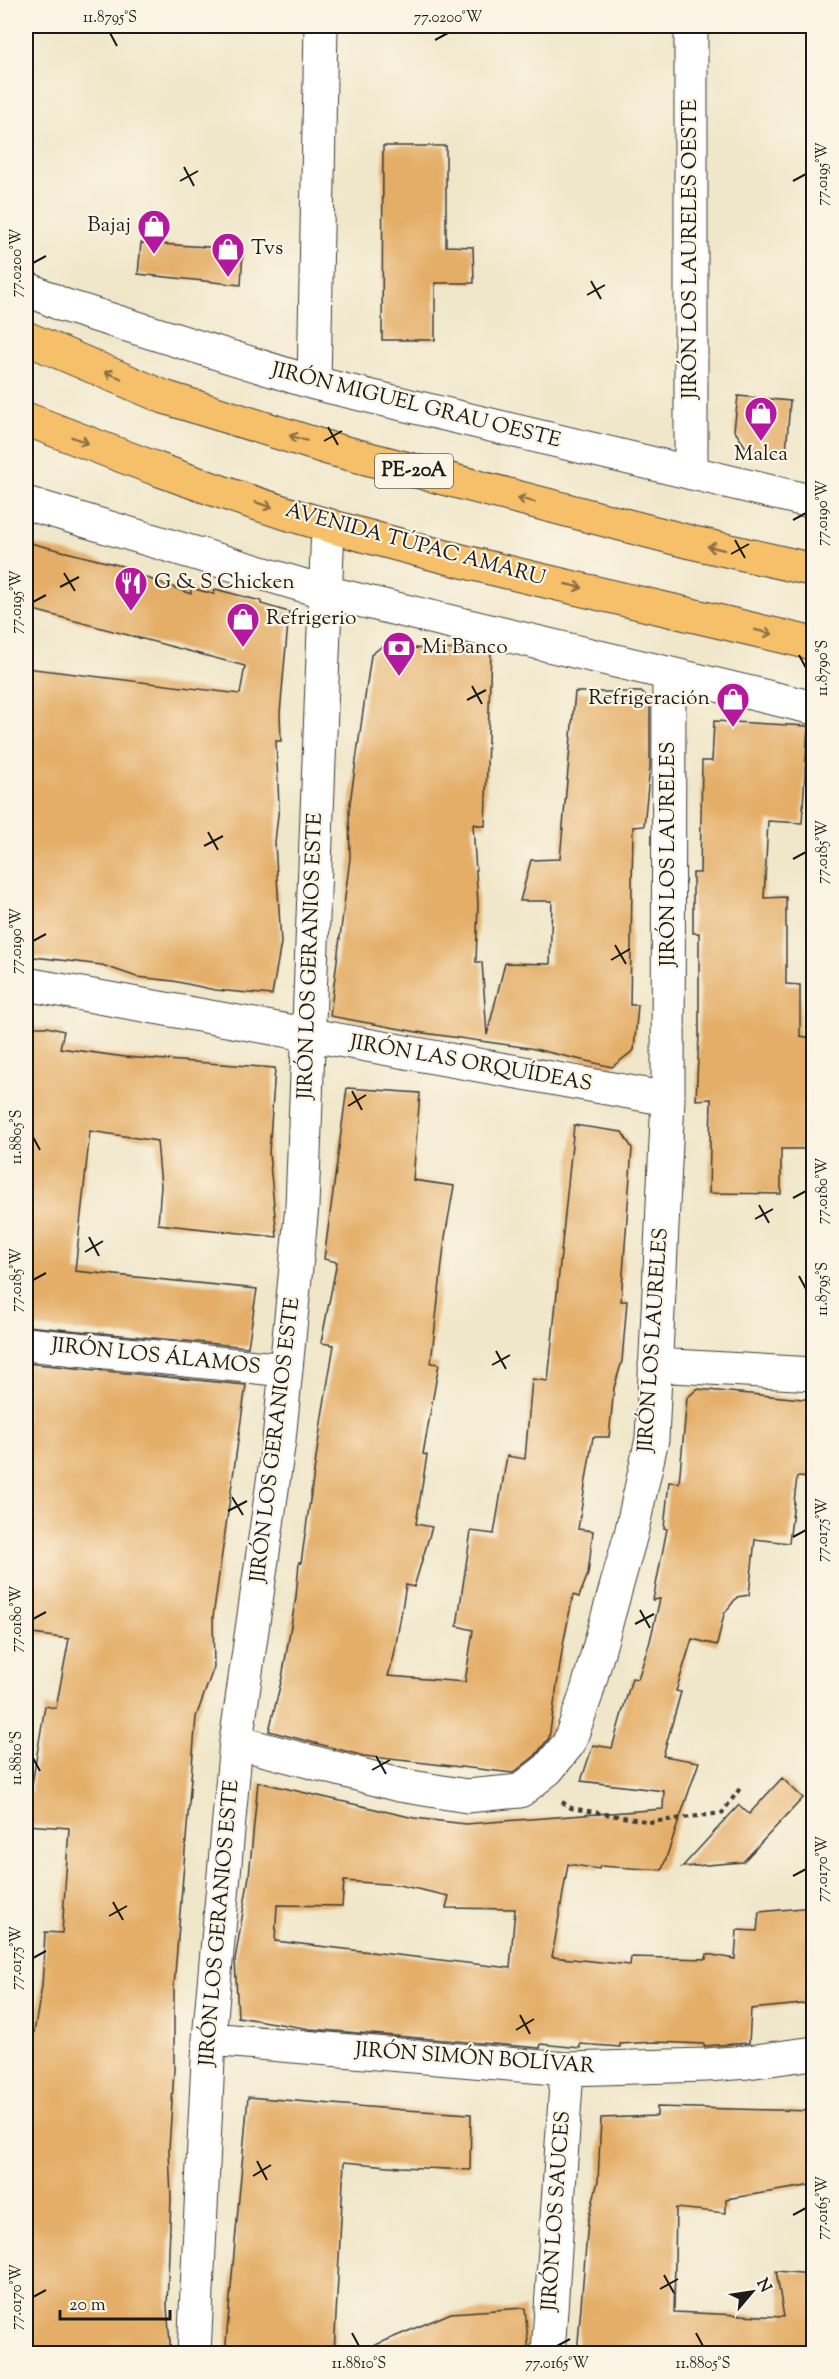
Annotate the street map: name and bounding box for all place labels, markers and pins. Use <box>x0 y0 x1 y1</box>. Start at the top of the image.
shop icon: Bajaj <box>136 208 172 255</box>
place label: Bajaj <box>87 211 131 241</box>
shop icon: Tvs <box>210 231 246 278</box>
place label: Tvs <box>251 234 283 264</box>
shop icon: Malca <box>743 395 779 442</box>
place label: Malca <box>734 440 788 470</box>
restaurant icon: G & S Chicken <box>113 565 149 612</box>
place label: G & S Chicken <box>154 568 295 598</box>
shop icon: Refrigerio <box>225 601 261 648</box>
place label: Refrigerio <box>266 604 356 634</box>
bank icon: Mi Banco <box>381 630 417 677</box>
place label: Mi Banco <box>422 633 508 663</box>
shop icon: Refrigeración <box>715 681 751 728</box>
place label: Refrigeración <box>588 684 710 714</box>

